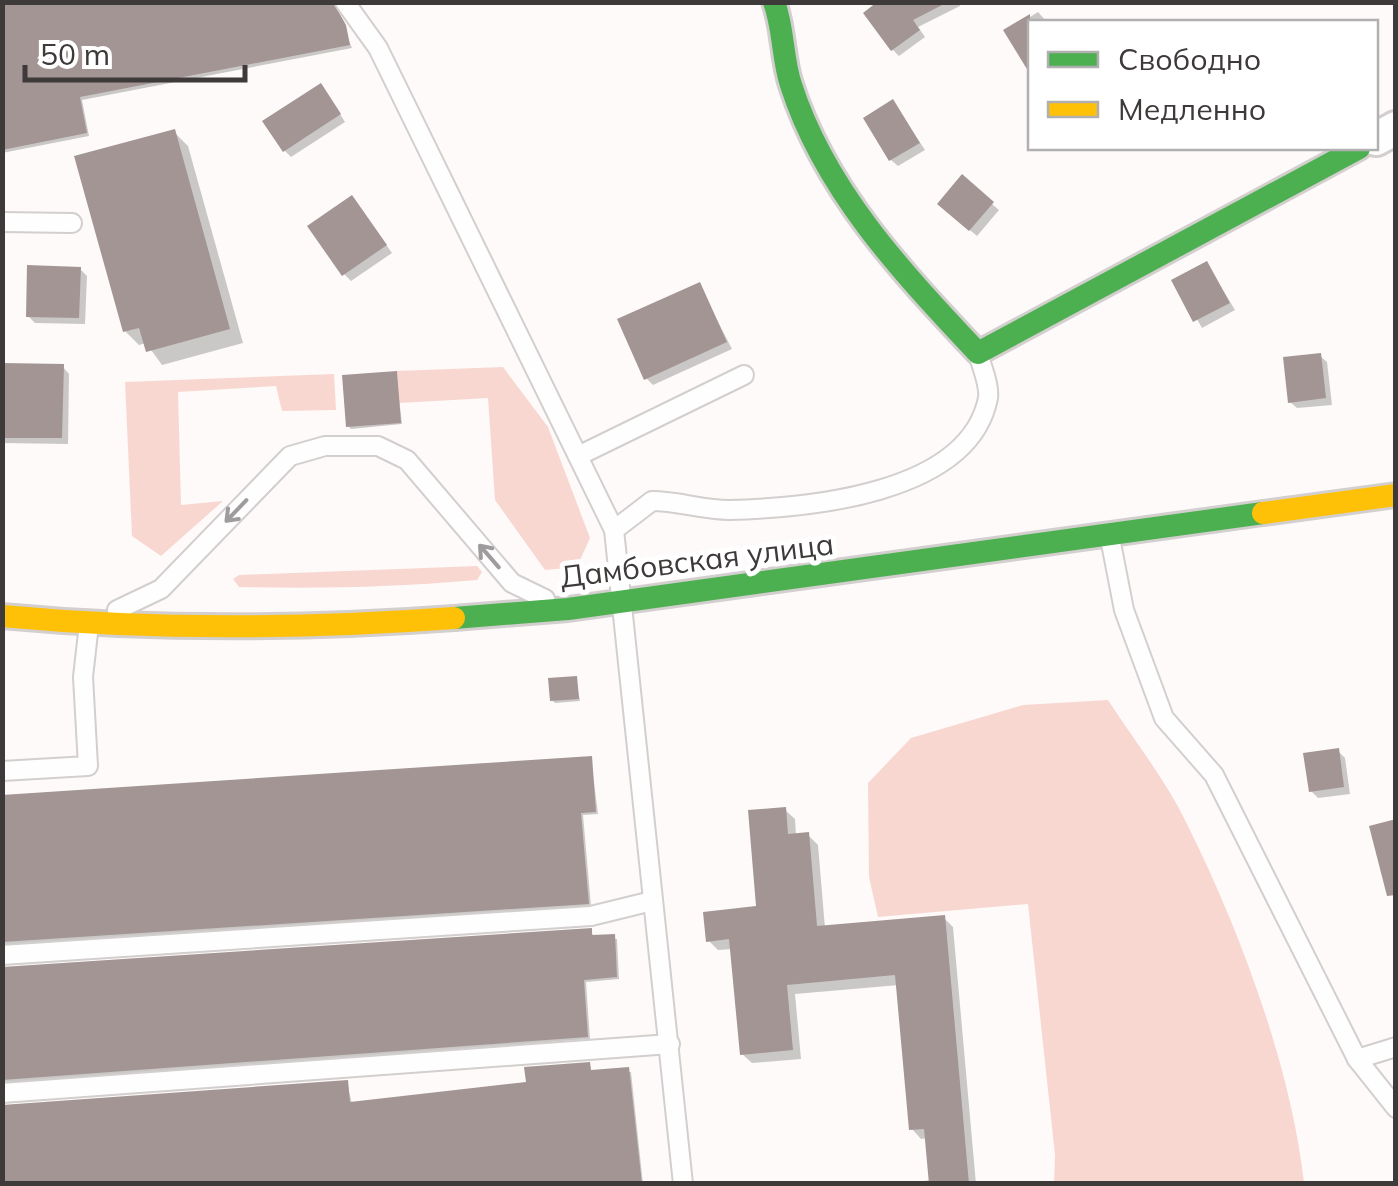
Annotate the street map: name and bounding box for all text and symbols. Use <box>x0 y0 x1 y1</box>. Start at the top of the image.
scale bar <box>25 20 245 82</box>
legend <box>1028 20 1378 150</box>
text: 50 m <box>40 35 110 73</box>
text: Свободно <box>1118 40 1261 78</box>
text: Медленно <box>1118 90 1266 128</box>
one-way arrow <box>225 499 249 523</box>
street label: Дамбовская улица <box>558 524 836 596</box>
one-way arrow <box>478 544 500 570</box>

